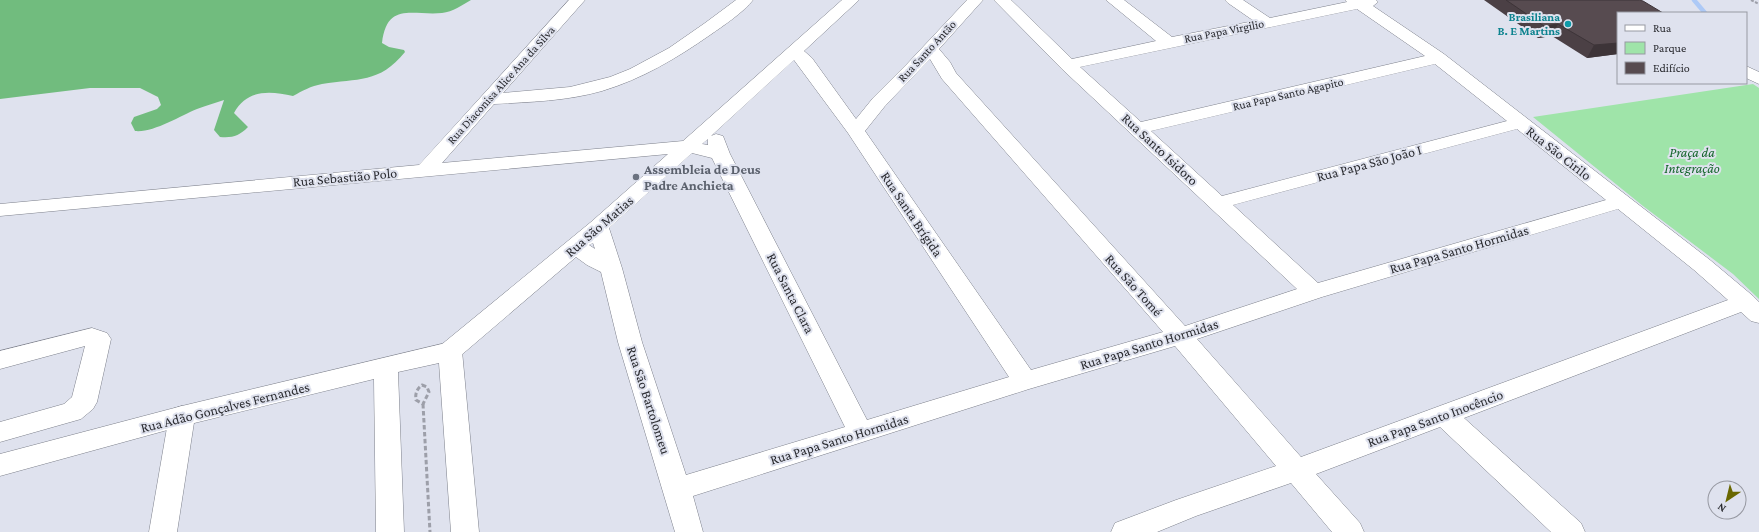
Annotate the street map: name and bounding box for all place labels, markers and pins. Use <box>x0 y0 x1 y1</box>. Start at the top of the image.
place label: Brasiliana B. E Martins <box>1498 10 1560 38</box>
marker: Brasiliana B. E Martins <box>1563 19 1573 29</box>
place label: Assembleia de Deus Padre Anchieta <box>643 161 761 193</box>
marker: Assembleia de Deus Padre Anchieta <box>631 172 641 182</box>

